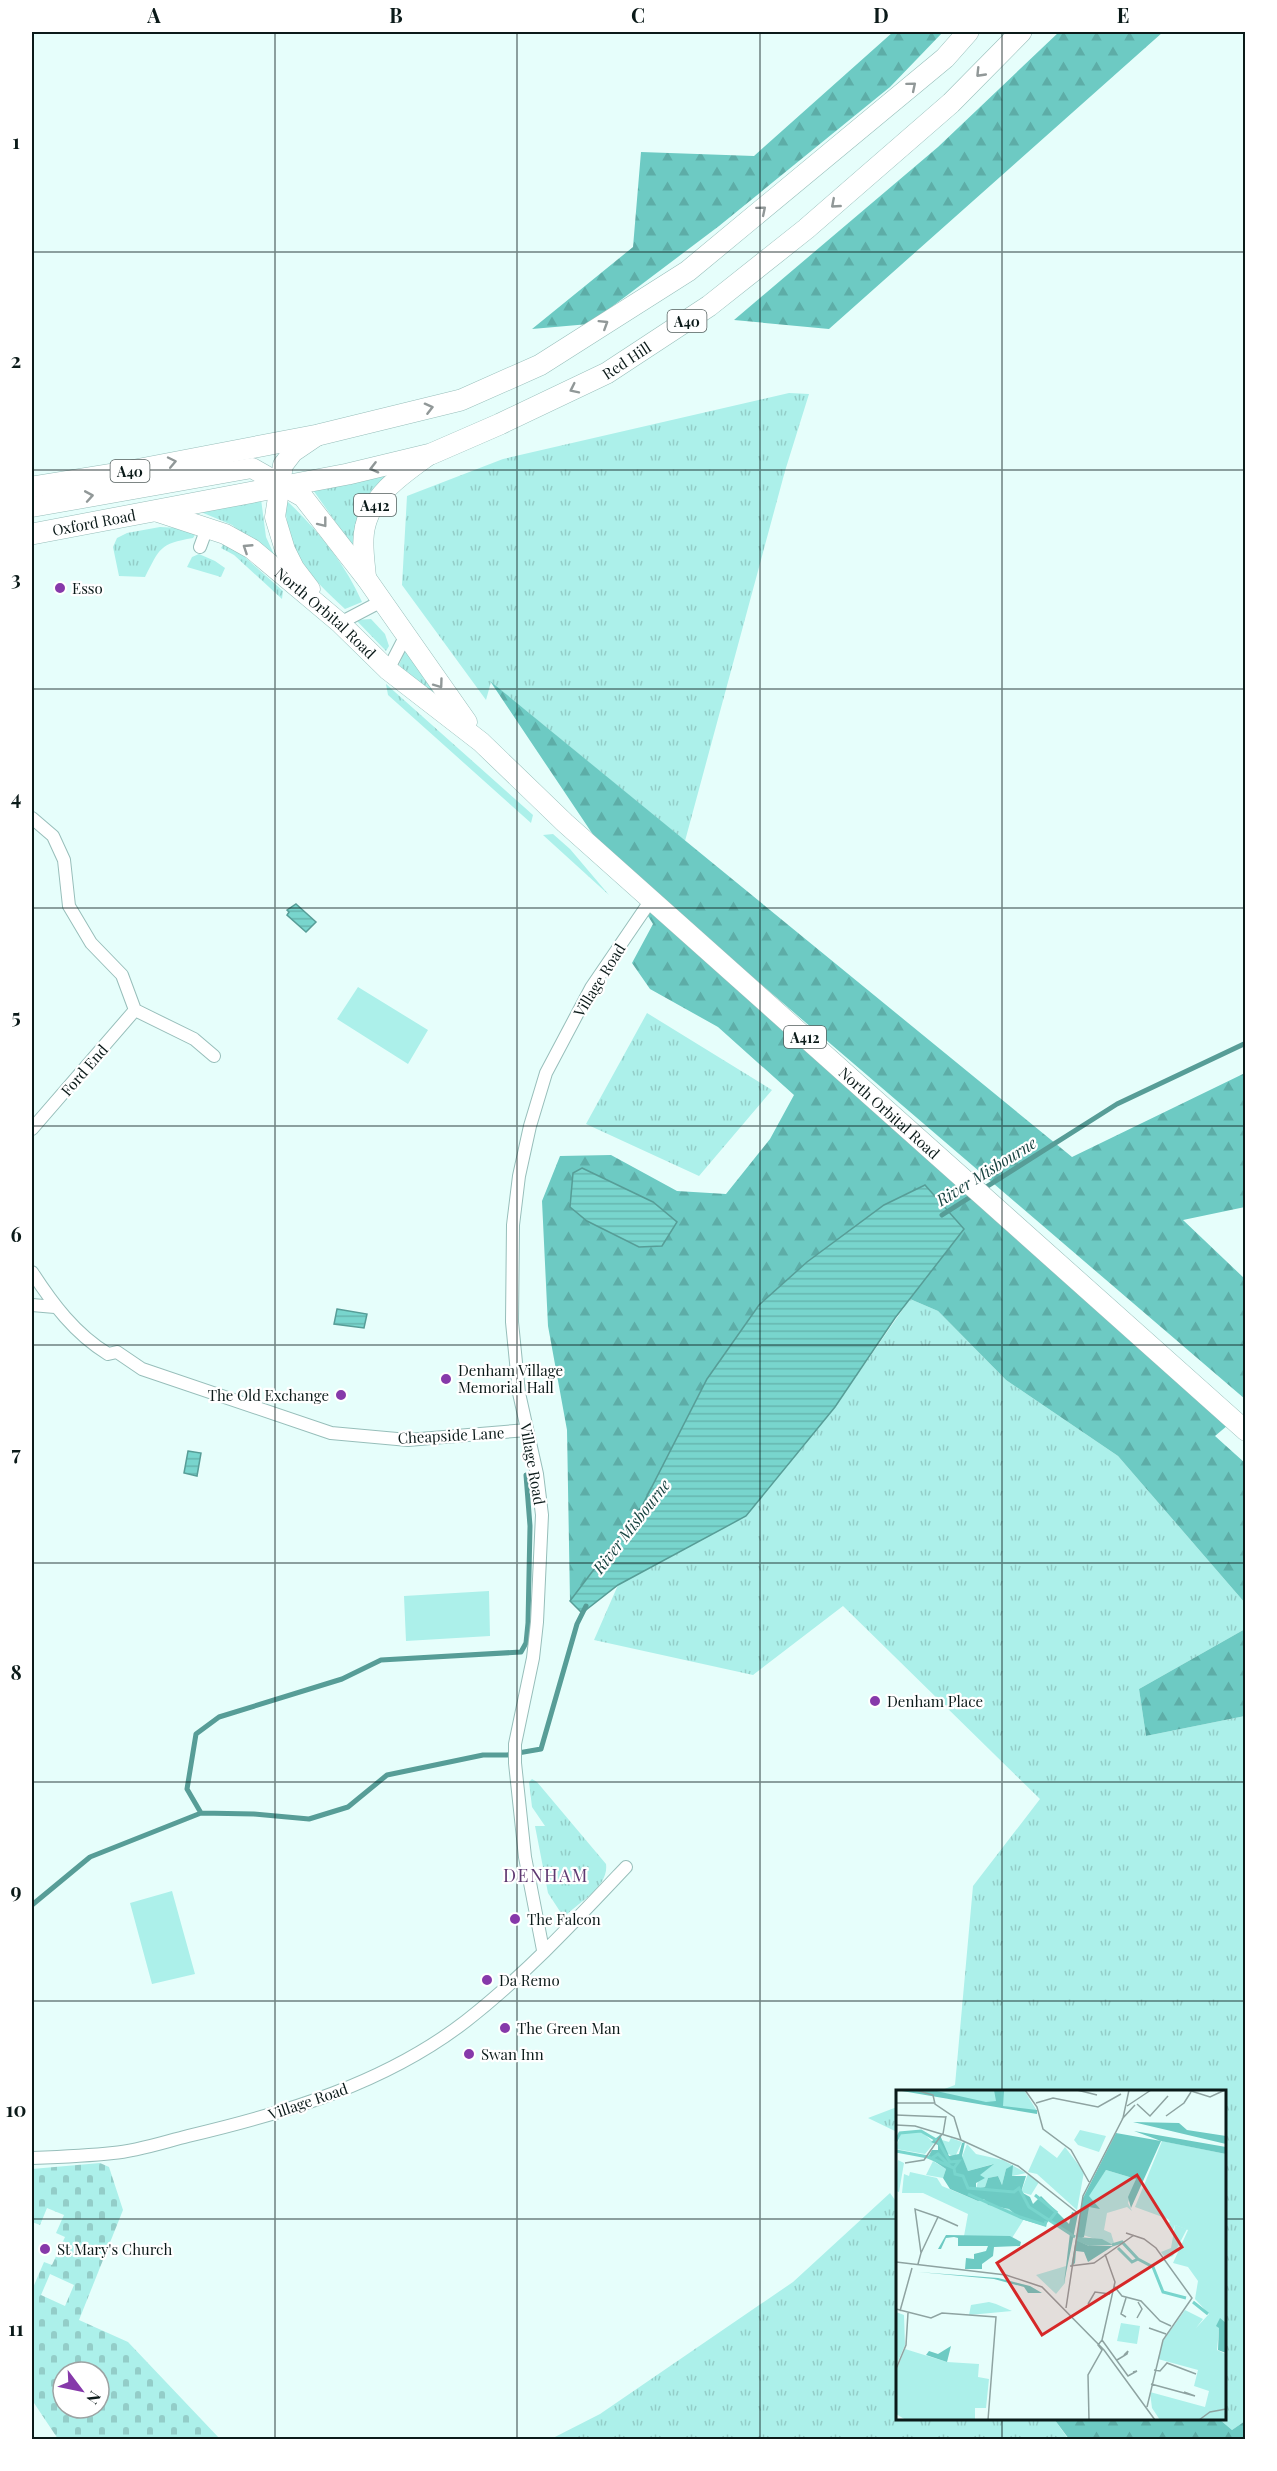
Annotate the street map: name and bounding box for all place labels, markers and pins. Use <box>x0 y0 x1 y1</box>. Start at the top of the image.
place label: Esso <box>72 578 103 598</box>
marker: Esso <box>53 581 67 595</box>
place label: Denham Village Memorial Hall <box>458 1360 563 1397</box>
marker: Denham Village Memorial Hall <box>439 1372 453 1386</box>
place label: The Old Exchange <box>208 1385 329 1405</box>
marker: The Old Exchange <box>334 1388 348 1402</box>
place label: Denham Place <box>887 1691 983 1711</box>
marker: Denham Place <box>868 1694 882 1708</box>
place label: The Falcon <box>527 1909 601 1929</box>
marker: The Falcon <box>508 1912 522 1926</box>
place label: Da Remo <box>499 1970 560 1990</box>
marker: Da Remo <box>480 1973 494 1987</box>
place label: The Green Man <box>517 2018 621 2038</box>
marker: The Green Man <box>498 2021 512 2035</box>
place label: Swan Inn <box>481 2044 544 2064</box>
marker: Swan Inn <box>462 2047 476 2061</box>
place label: St Mary's Church <box>57 2239 172 2259</box>
marker: St Mary's Church <box>38 2242 52 2256</box>

